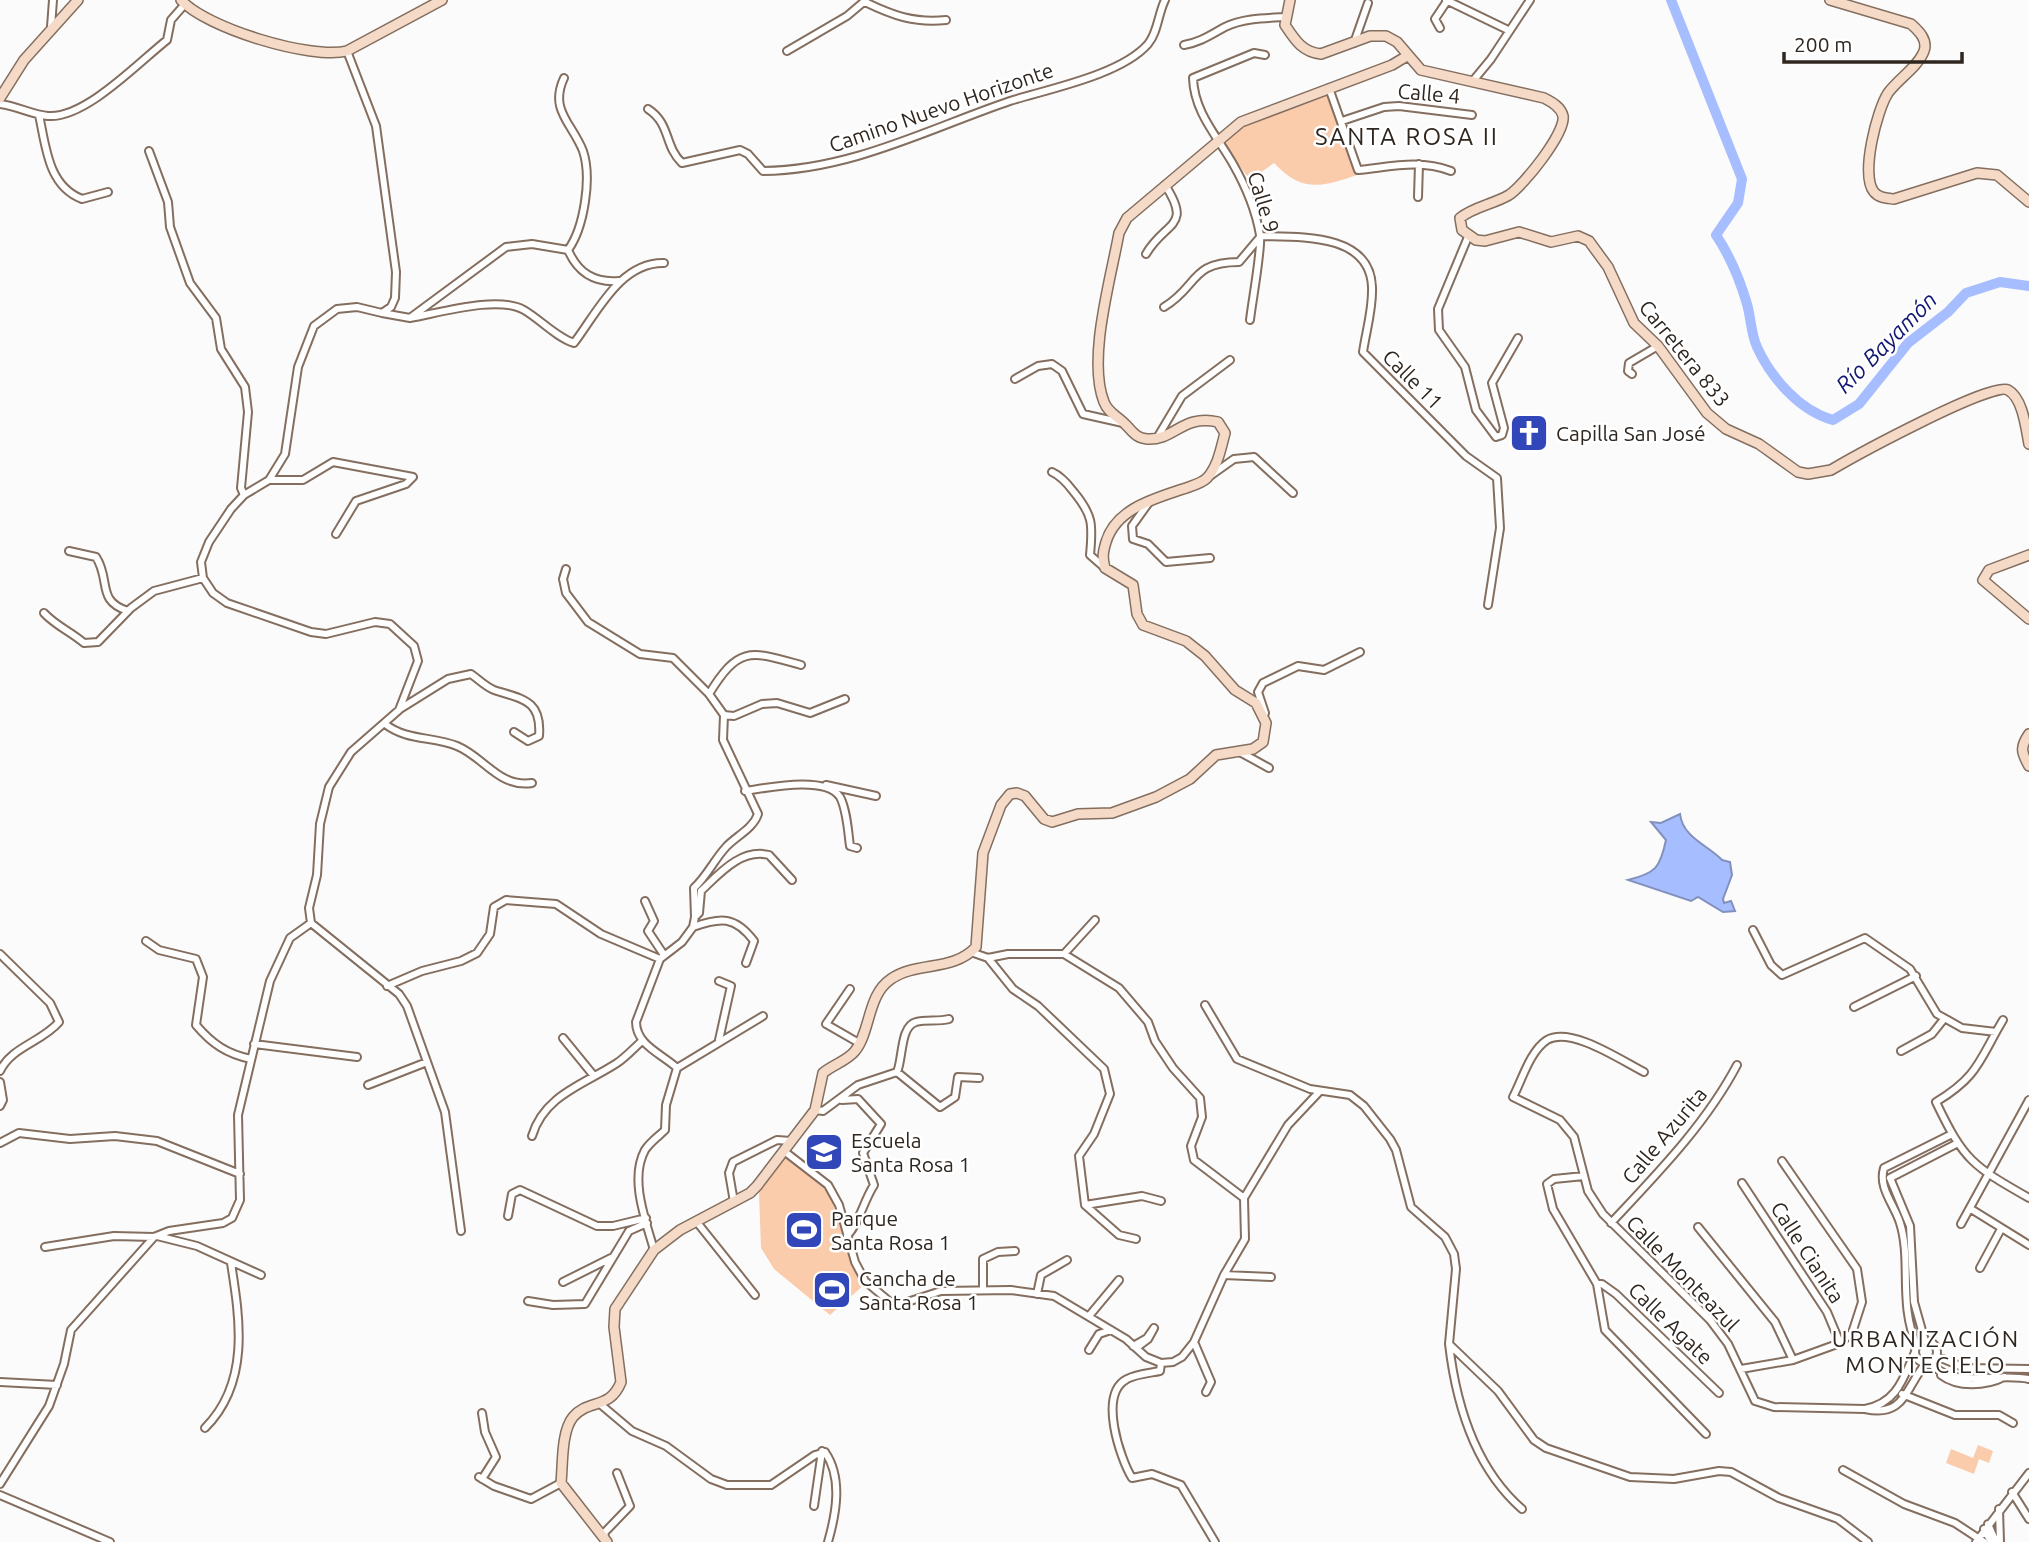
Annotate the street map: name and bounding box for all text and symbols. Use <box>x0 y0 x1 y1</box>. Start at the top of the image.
scale bar <box>1784 21 1962 65</box>
text: 200 m <box>1794 32 1852 56</box>
street label: Camino Nuevo Horizonte <box>826 57 1056 157</box>
street label: Calle 4 <box>1397 78 1461 108</box>
district label: SANTA ROSA II <box>1315 123 1499 150</box>
street label: Calle 9 <box>1243 168 1285 236</box>
water label: Río Bayamón <box>1831 287 1941 397</box>
street label: Carretera 833 <box>1635 295 1735 411</box>
street label: Calle 11 <box>1378 344 1448 414</box>
church icon: Capilla San José <box>1508 412 1550 454</box>
place label: Capilla San José <box>1556 421 1706 445</box>
street label: Calle Azurita <box>1617 1082 1711 1188</box>
place label: Escuela Santa Rosa 1 <box>851 1128 971 1176</box>
school or university icon: Escuela Santa Rosa 1 <box>803 1131 845 1173</box>
street label: Calle Cianita <box>1766 1197 1850 1307</box>
place label: Parque Santa Rosa 1 <box>831 1206 951 1254</box>
sports icon: Parque Santa Rosa 1 <box>783 1209 825 1251</box>
street label: Calle Monteazul <box>1622 1210 1744 1336</box>
place label: Cancha de Santa Rosa 1 <box>859 1266 979 1314</box>
sports icon: Cancha de Santa Rosa 1 <box>811 1269 853 1311</box>
street label: Calle Agate <box>1624 1277 1718 1369</box>
district label: URBANIZACIÓN MONTECIELO <box>1832 1325 2020 1377</box>

